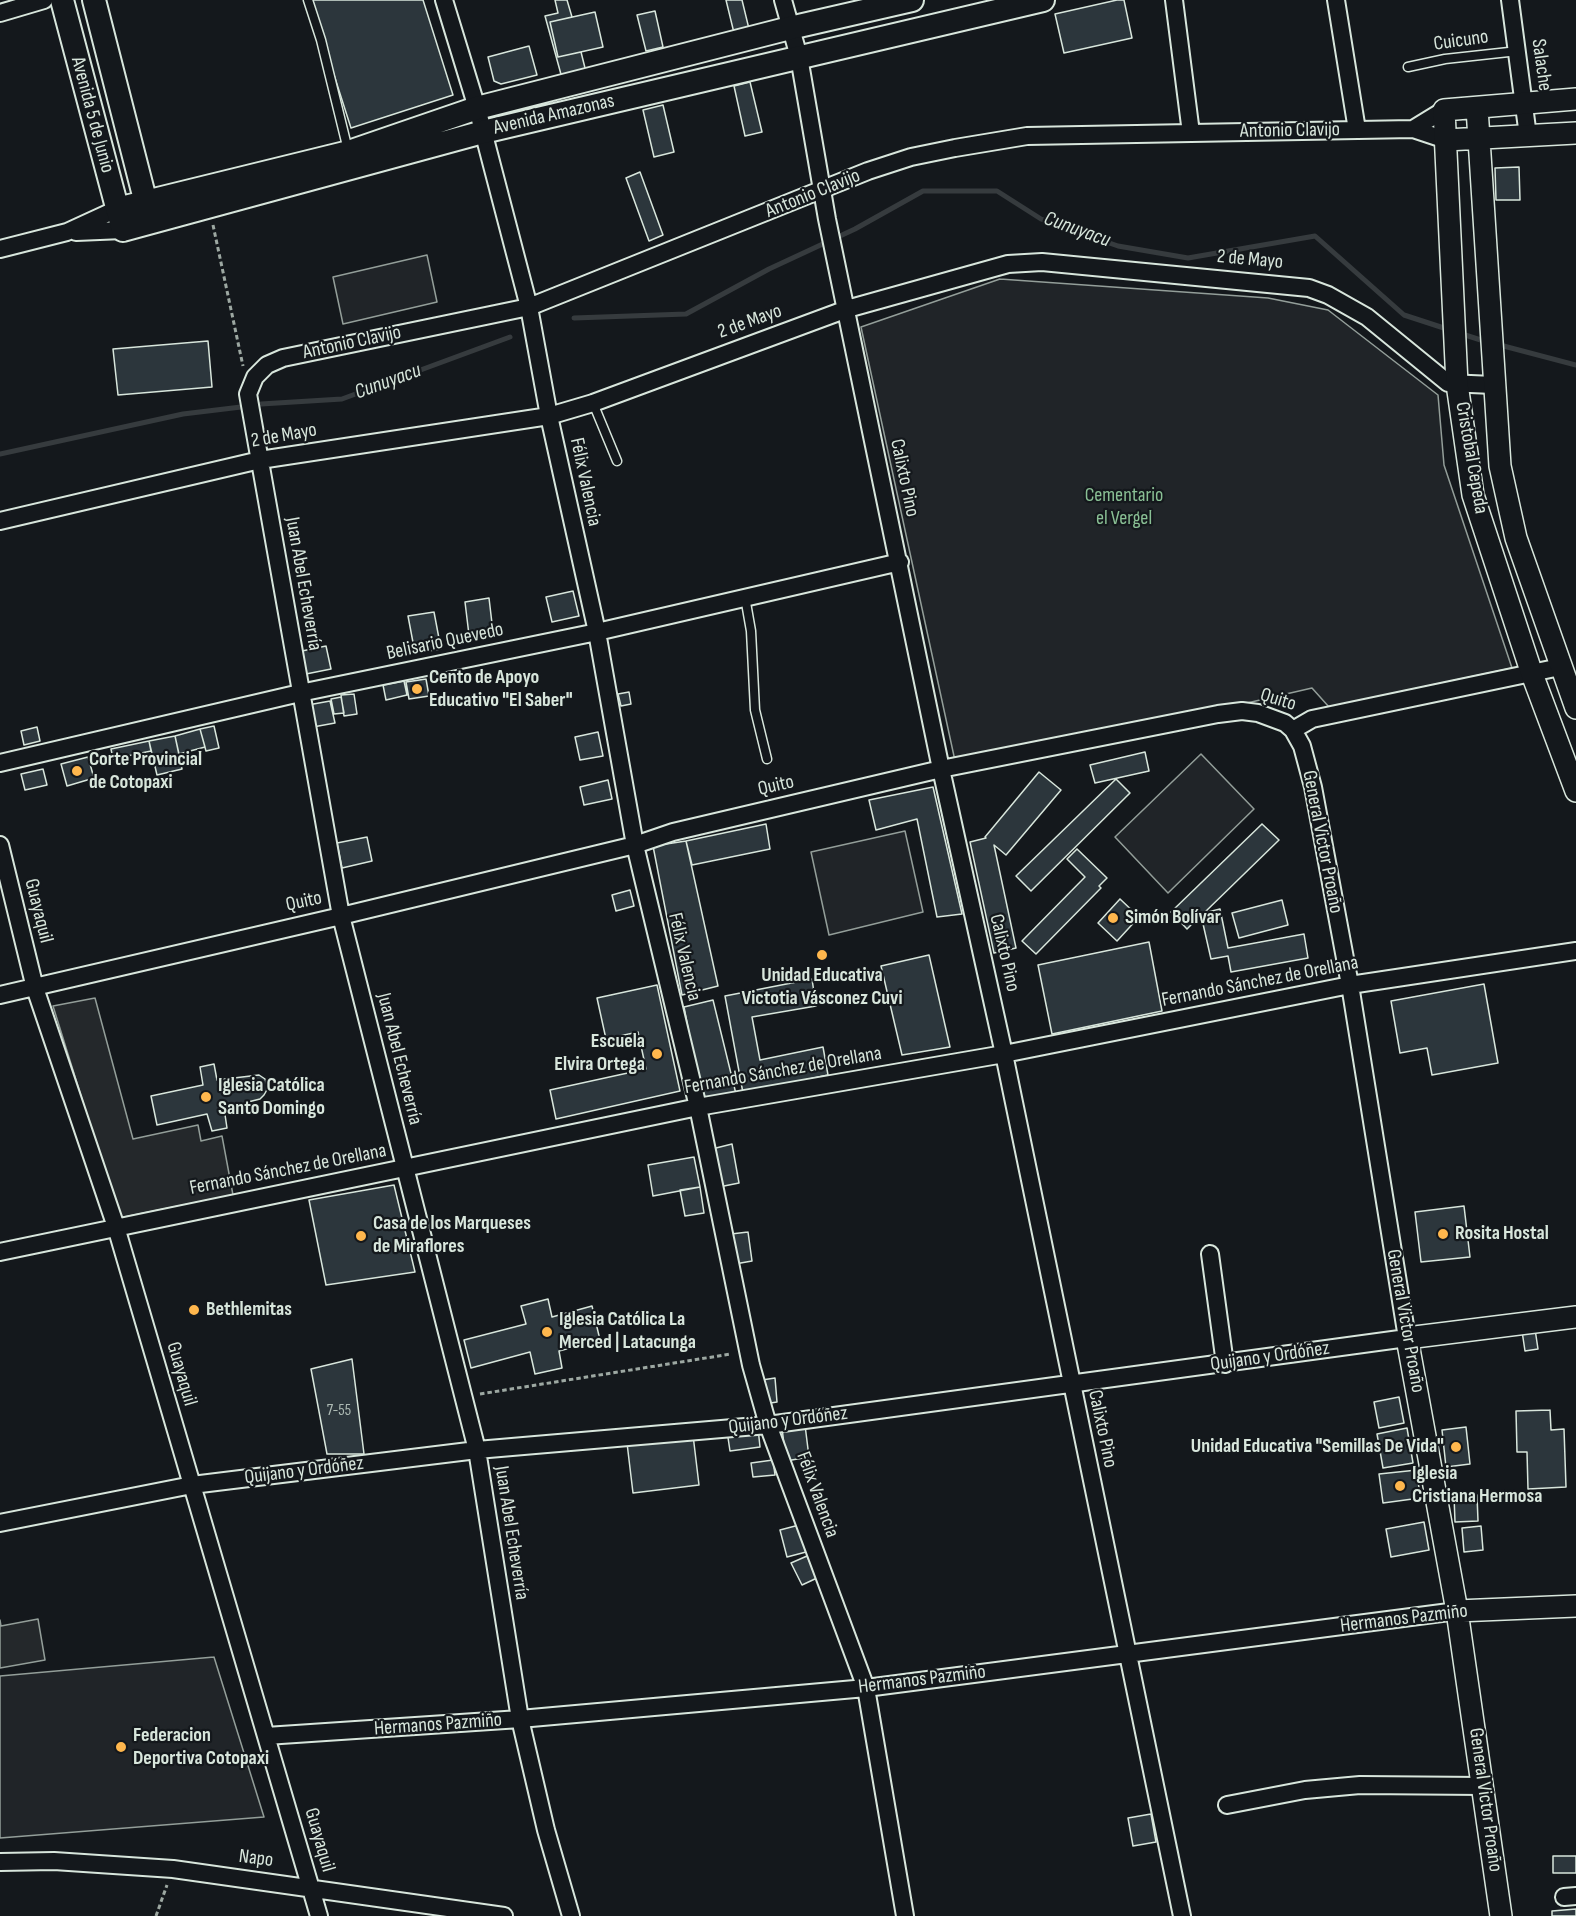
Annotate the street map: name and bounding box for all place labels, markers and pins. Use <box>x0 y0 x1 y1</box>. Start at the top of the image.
place label: Cento de Apoyo Educativo "El Saber" <box>429 666 573 713</box>
marker: Cento de Apoyo Educativo "El Saber" <box>410 682 424 696</box>
place label: Corte Provincial de Cotopaxi <box>89 748 202 795</box>
marker: Corte Provincial de Cotopaxi <box>70 764 84 778</box>
place label: Simón Bolívar <box>1125 906 1221 930</box>
marker: Simón Bolívar <box>1106 911 1120 925</box>
marker: Unidad Educativa Victotia Vásconez Cuvi <box>815 948 829 962</box>
place label: Unidad Educativa Victotia Vásconez Cuvi <box>741 964 903 1011</box>
place label: Escuela Elvira Ortega <box>554 1030 645 1077</box>
marker: Escuela Elvira Ortega <box>650 1047 664 1061</box>
place label: Iglesia Católica Santo Domingo <box>218 1074 325 1121</box>
marker: Iglesia Católica Santo Domingo <box>199 1090 213 1104</box>
place label: Casa de los Marqueses de Miraflores <box>373 1212 531 1259</box>
place label: Rosita Hostal <box>1455 1222 1549 1246</box>
marker: Rosita Hostal <box>1436 1227 1450 1241</box>
marker: Casa de los Marqueses de Miraflores <box>354 1229 368 1243</box>
place label: Bethlemitas <box>206 1298 292 1322</box>
marker: Bethlemitas <box>187 1303 201 1317</box>
place label: Iglesia Católica La Merced | Latacunga <box>559 1308 696 1355</box>
marker: Iglesia Católica La Merced | Latacunga <box>540 1325 554 1339</box>
place label: Unidad Educativa "Semillas De Vida" <box>1191 1435 1444 1459</box>
marker: Unidad Educativa "Semillas De Vida" <box>1449 1440 1463 1454</box>
place label: Iglesia Cristiana Hermosa <box>1412 1462 1542 1509</box>
marker: Iglesia Cristiana Hermosa <box>1393 1479 1407 1493</box>
place label: Federacion Deportiva Cotopaxi <box>133 1724 269 1771</box>
marker: Federacion Deportiva Cotopaxi <box>114 1740 128 1754</box>

